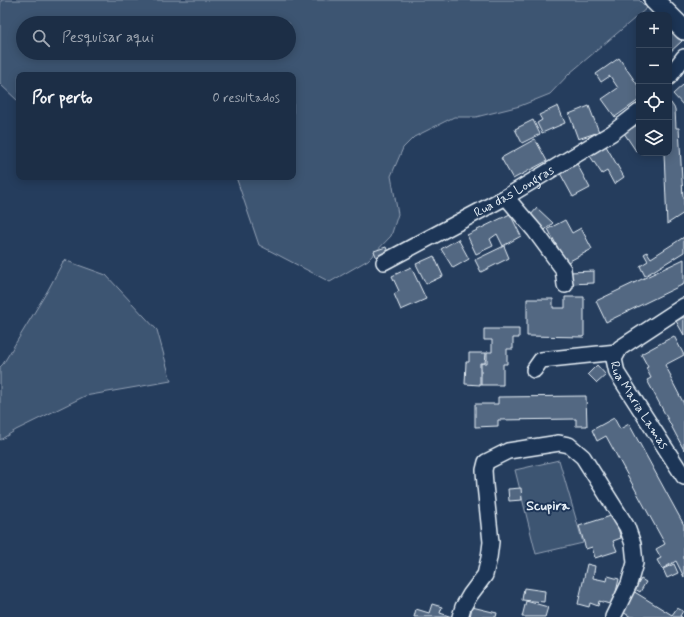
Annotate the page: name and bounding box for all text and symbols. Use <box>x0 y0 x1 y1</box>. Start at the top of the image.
map controls <box>636 12 672 156</box>
button: + <box>636 12 672 48</box>
search box <box>16 16 296 60</box>
icon: search <box>30 27 52 49</box>
text: Pesquisar aqui <box>62 28 154 48</box>
button: − <box>636 48 672 84</box>
button: locate <box>636 84 672 120</box>
text: Por perto <box>32 87 93 109</box>
text: 0 resultados <box>212 90 280 107</box>
button: layers <box>636 120 672 156</box>
street label: Rua das Longras <box>471 161 558 221</box>
street label: Rua Maria Lamas <box>606 360 672 452</box>
district label: Scupira <box>526 497 570 515</box>

